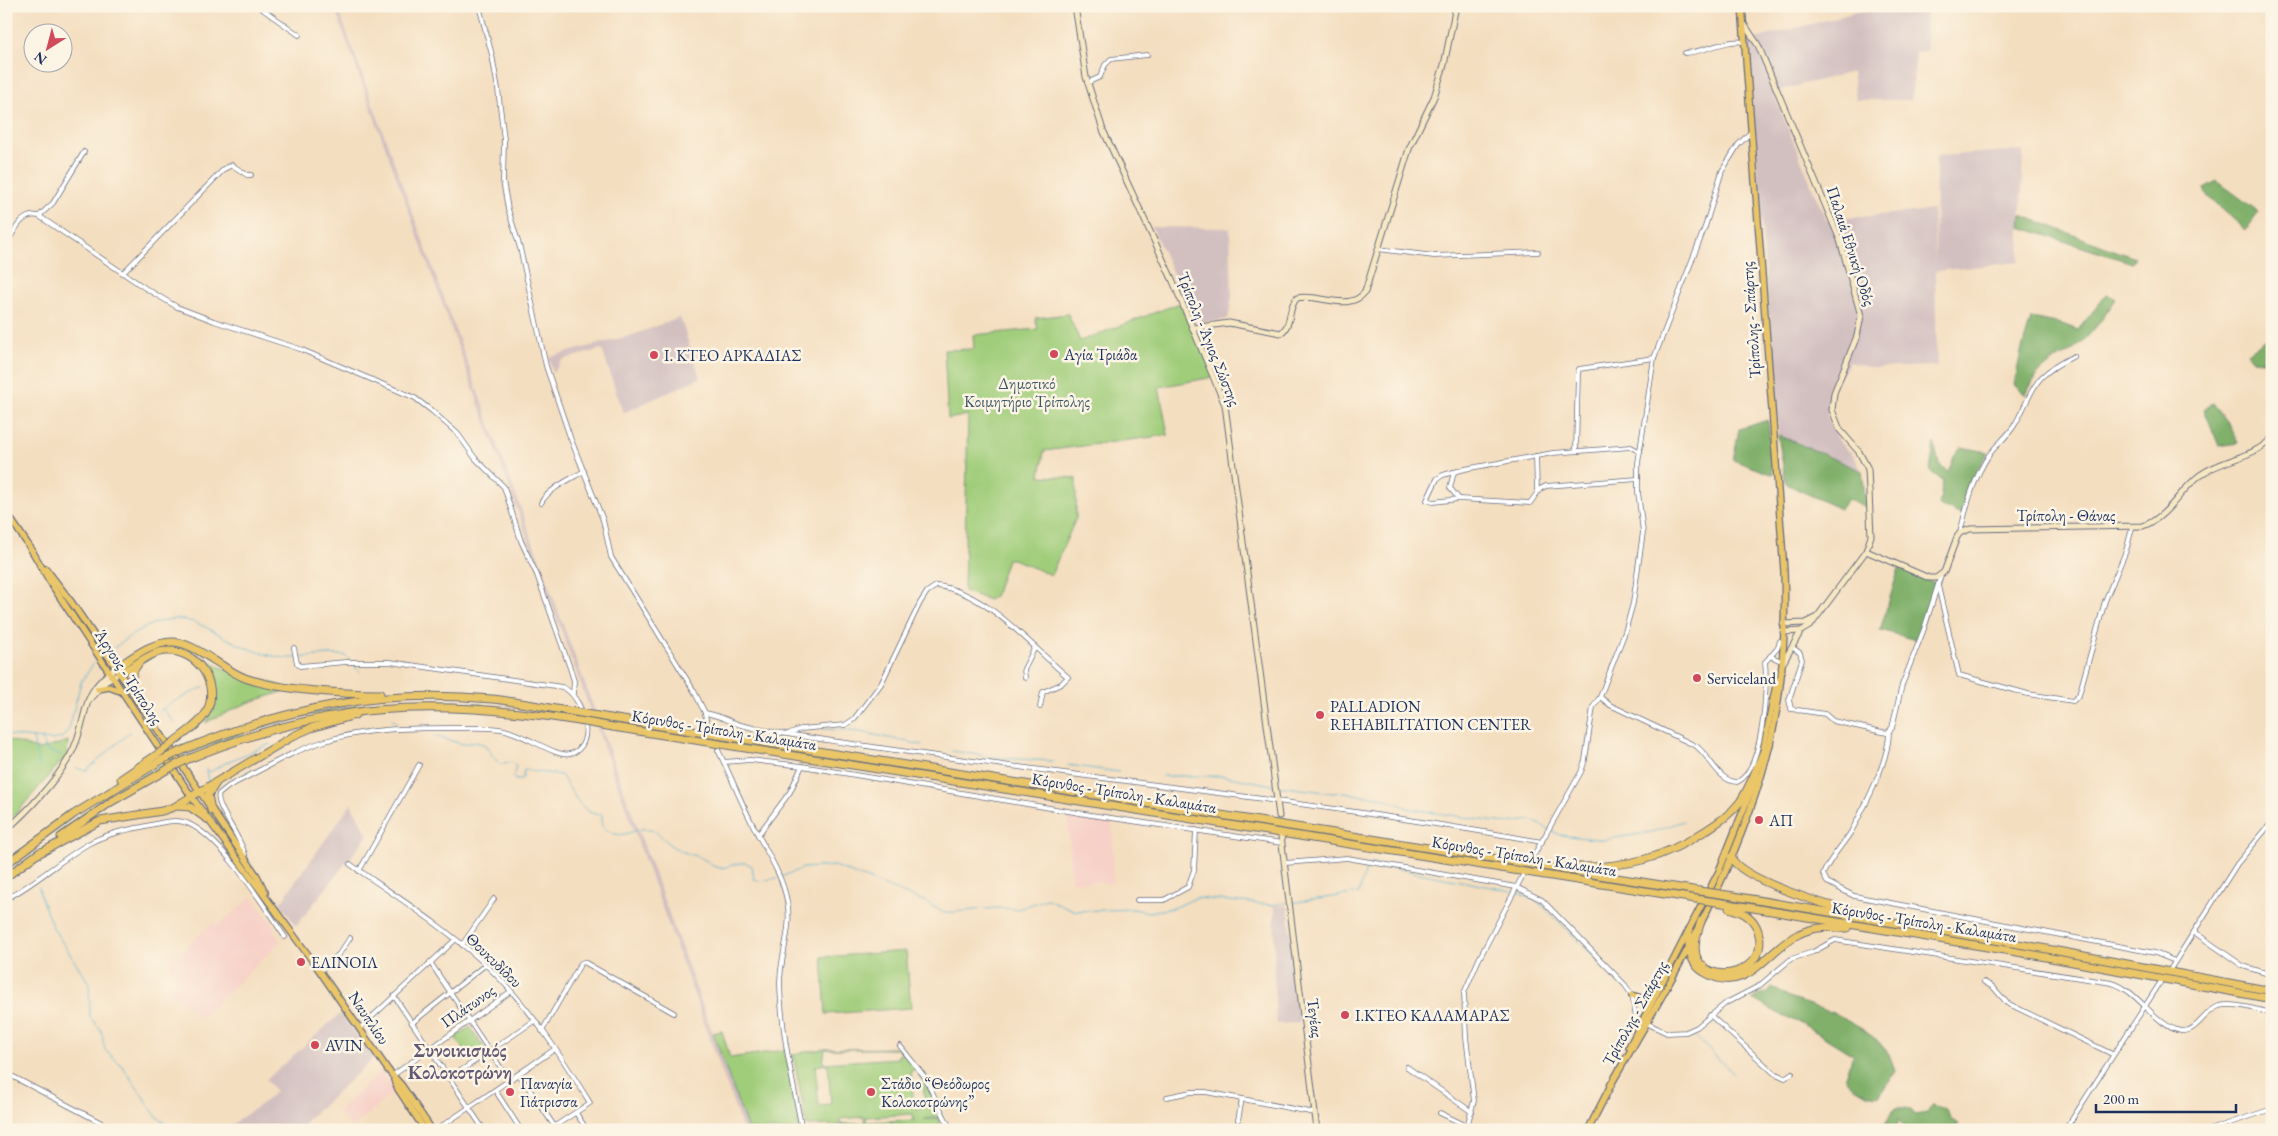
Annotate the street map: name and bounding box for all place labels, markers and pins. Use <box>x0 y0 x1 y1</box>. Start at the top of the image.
place label: Αγία Τριάδα <box>1063 344 1138 365</box>
place label: Ι. ΚΤΕΟ ΑΡΚΑΔΙΑΣ <box>664 345 802 366</box>
marker: Αγία Τριάδα <box>1048 348 1060 360</box>
marker: Ι. ΚΤΕΟ ΑΡΚΑΔΙΑΣ <box>648 349 660 361</box>
place label: Serviceland <box>1707 668 1777 689</box>
marker: Serviceland <box>1691 672 1703 684</box>
place label: PALLADION REHABILITATION CENTER <box>1330 696 1532 735</box>
marker: PALLADION REHABILITATION CENTER <box>1314 709 1326 721</box>
place label: ΑΠ <box>1768 810 1793 831</box>
marker: ΑΠ <box>1753 814 1765 826</box>
place label: ΕΛΙΝΟΙΛ <box>311 952 379 973</box>
marker: ΕΛΙΝΟΙΛ <box>295 956 307 968</box>
place label: Ι.ΚΤΕΟ ΚΑΛΑΜΑΡΑΣ <box>1355 1005 1510 1026</box>
marker: Ι.ΚΤΕΟ ΚΑΛΑΜΑΡΑΣ <box>1339 1009 1351 1021</box>
place label: AVIN <box>324 1035 363 1056</box>
marker: AVIN <box>309 1039 321 1051</box>
place label: Παναγία Γιάτρισσα <box>520 1073 578 1112</box>
place label: Στάδιο “Θεόδωρος Κολοκοτρώνης” <box>881 1073 990 1112</box>
marker: Παναγία Γιάτρισσα <box>504 1086 516 1098</box>
marker: Στάδιο “Θεόδωρος Κολοκοτρώνης” <box>865 1086 877 1098</box>

